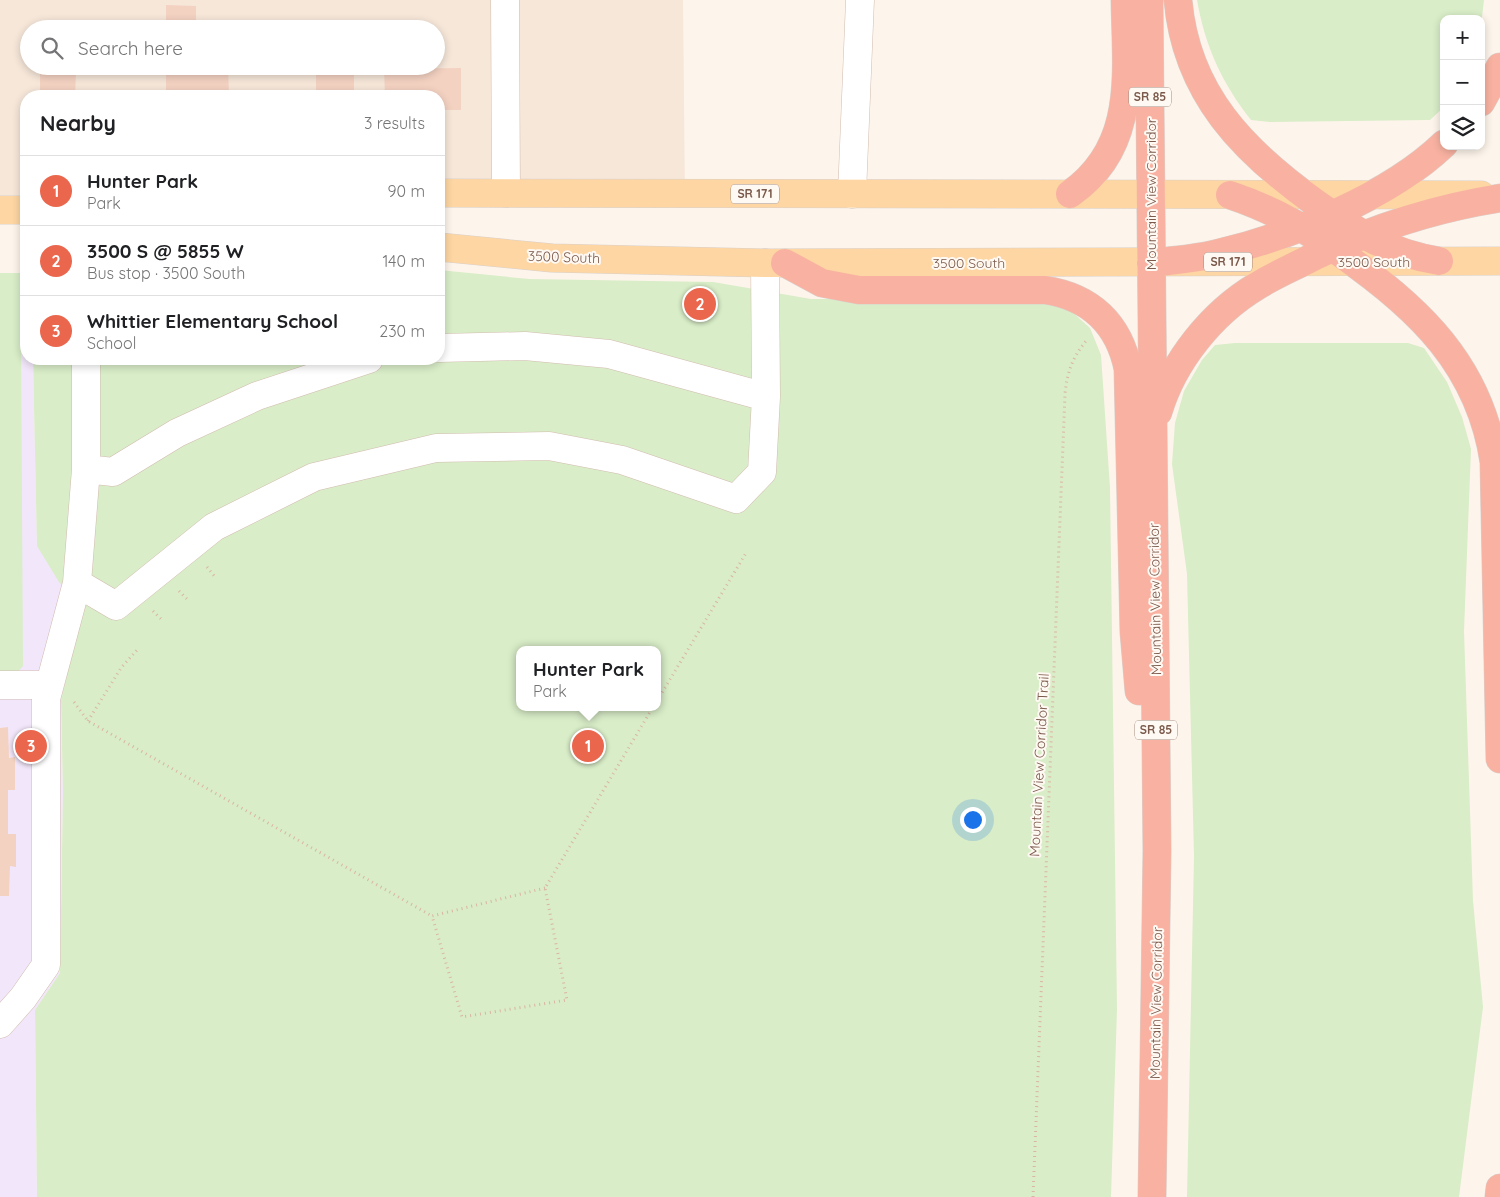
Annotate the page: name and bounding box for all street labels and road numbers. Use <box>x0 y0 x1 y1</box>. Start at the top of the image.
road number: SR 85 <box>1129 88 1171 106</box>
street label: Mountain View Corridor <box>1142 117 1160 270</box>
road number: SR 171 <box>731 184 779 203</box>
street label: 3500 South <box>527 247 601 267</box>
road number: SR 171 <box>1204 252 1252 272</box>
street label: 3500 South <box>1338 253 1410 271</box>
street label: 3500 South <box>933 254 1005 272</box>
street label: Mountain View Corridor <box>1145 522 1165 675</box>
street label: Mountain View Corridor Trail <box>1025 673 1053 857</box>
road number: SR 85 <box>1135 720 1177 740</box>
street label: Mountain View Corridor <box>1146 926 1166 1079</box>

